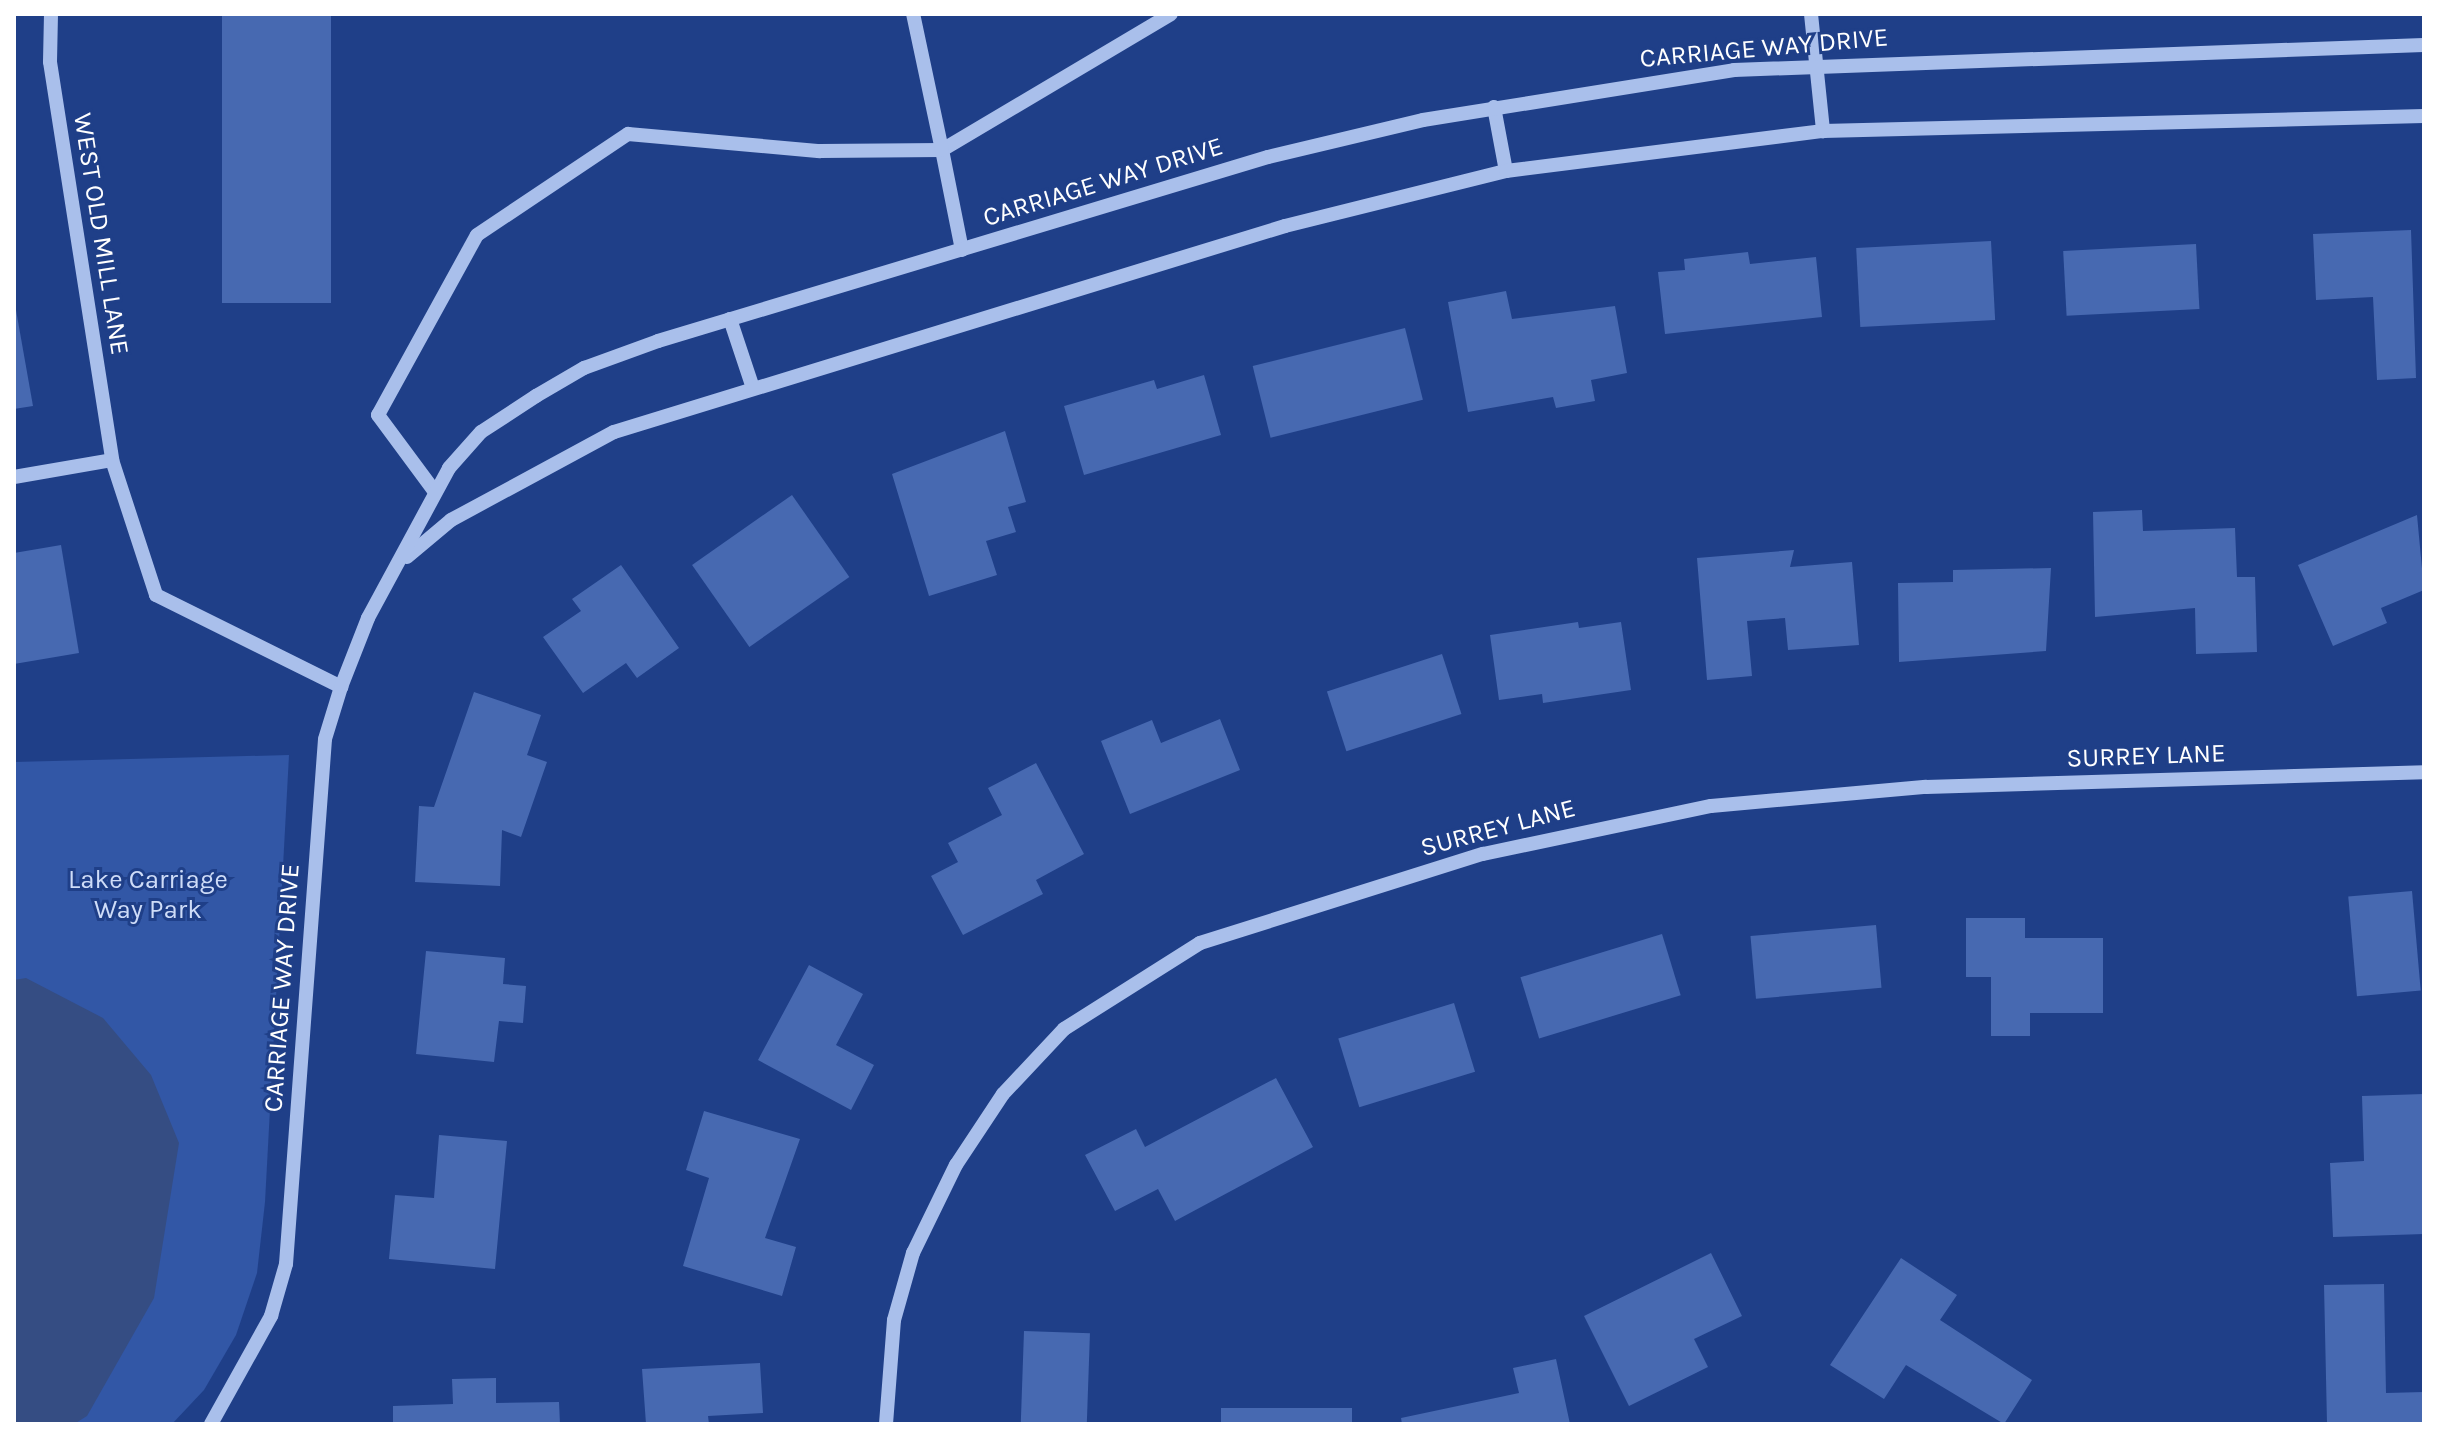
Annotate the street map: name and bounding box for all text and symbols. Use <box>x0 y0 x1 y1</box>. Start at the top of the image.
street label: CARRIAGE WAY DRIVE <box>1639 22 1889 74</box>
street label: WEST OLD MILL LANE <box>66 111 136 357</box>
street label: CARRIAGE WAY DRIVE <box>979 131 1227 233</box>
street label: SURREY LANE <box>2066 738 2226 774</box>
street label: SURREY LANE <box>1417 792 1579 864</box>
street label: CARRIAGE WAY DRIVE <box>258 863 306 1113</box>
park label: Lake Carriage Way Park <box>68 864 228 926</box>

